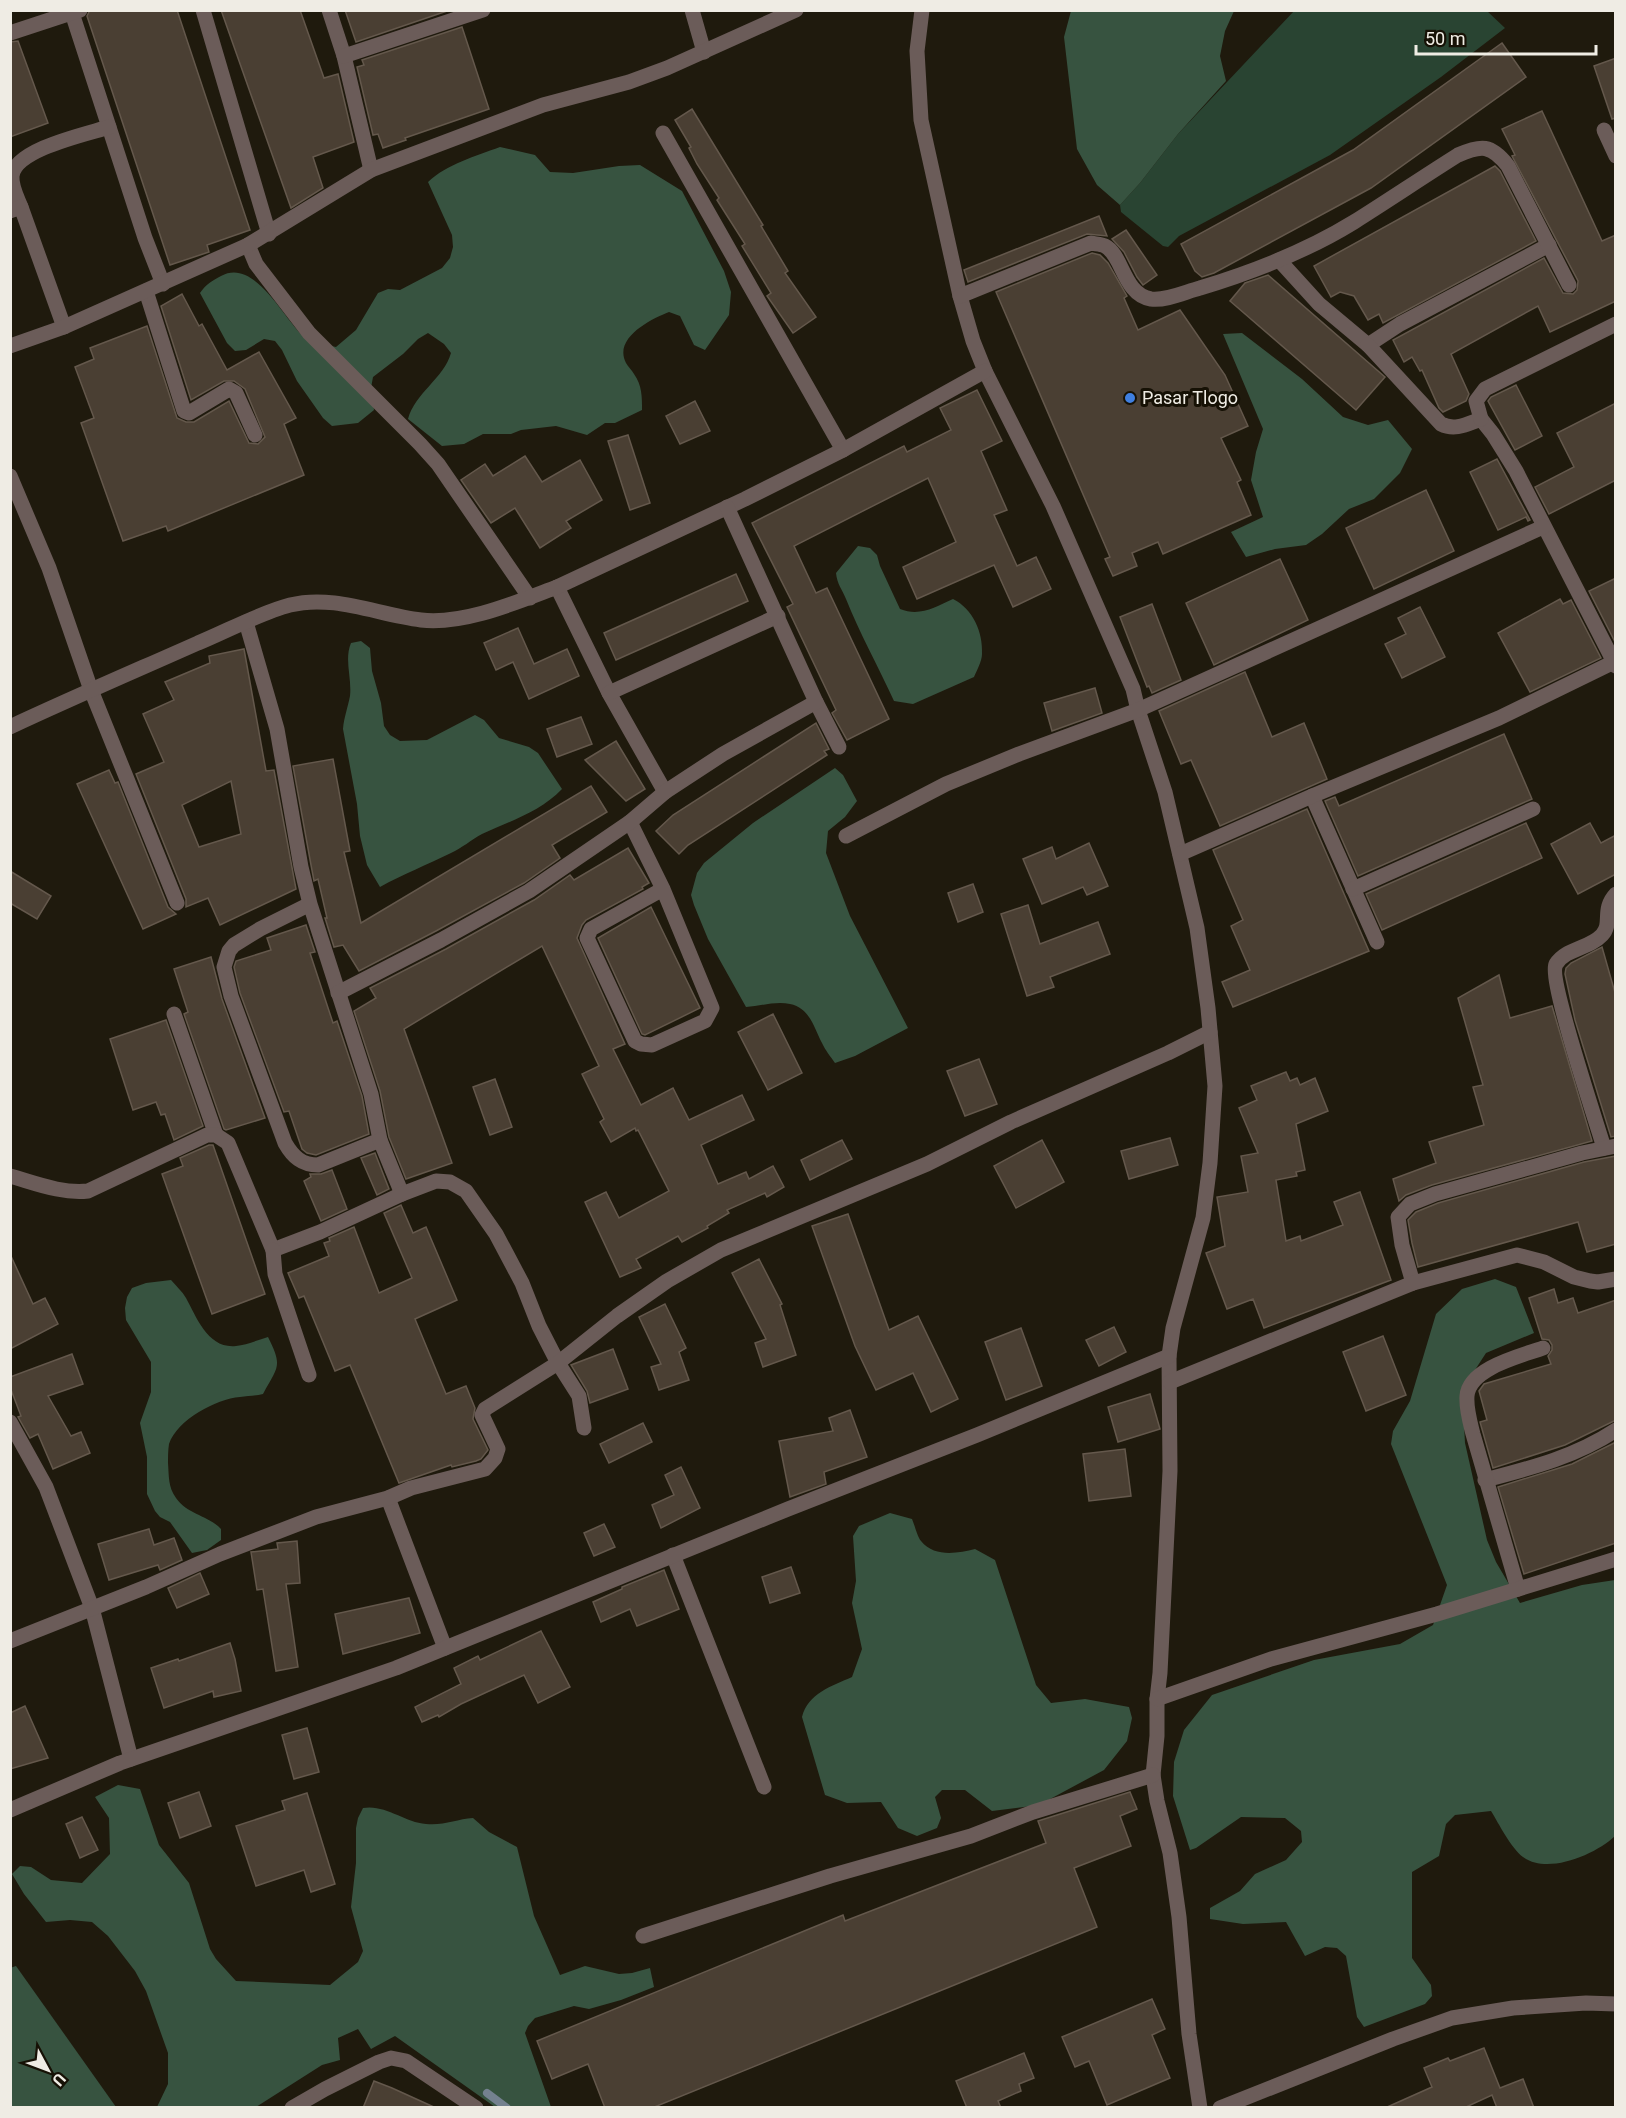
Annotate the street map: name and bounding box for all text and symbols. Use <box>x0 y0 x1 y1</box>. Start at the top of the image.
scale bar <box>1416 18 1596 56</box>
text: 50 m <box>1425 28 1465 49</box>
place label: Pasar Tlogo <box>1142 387 1238 408</box>
marker: Pasar Tlogo <box>1123 391 1137 405</box>
north arrow <box>18 2040 78 2100</box>
text: U <box>48 2069 70 2090</box>

